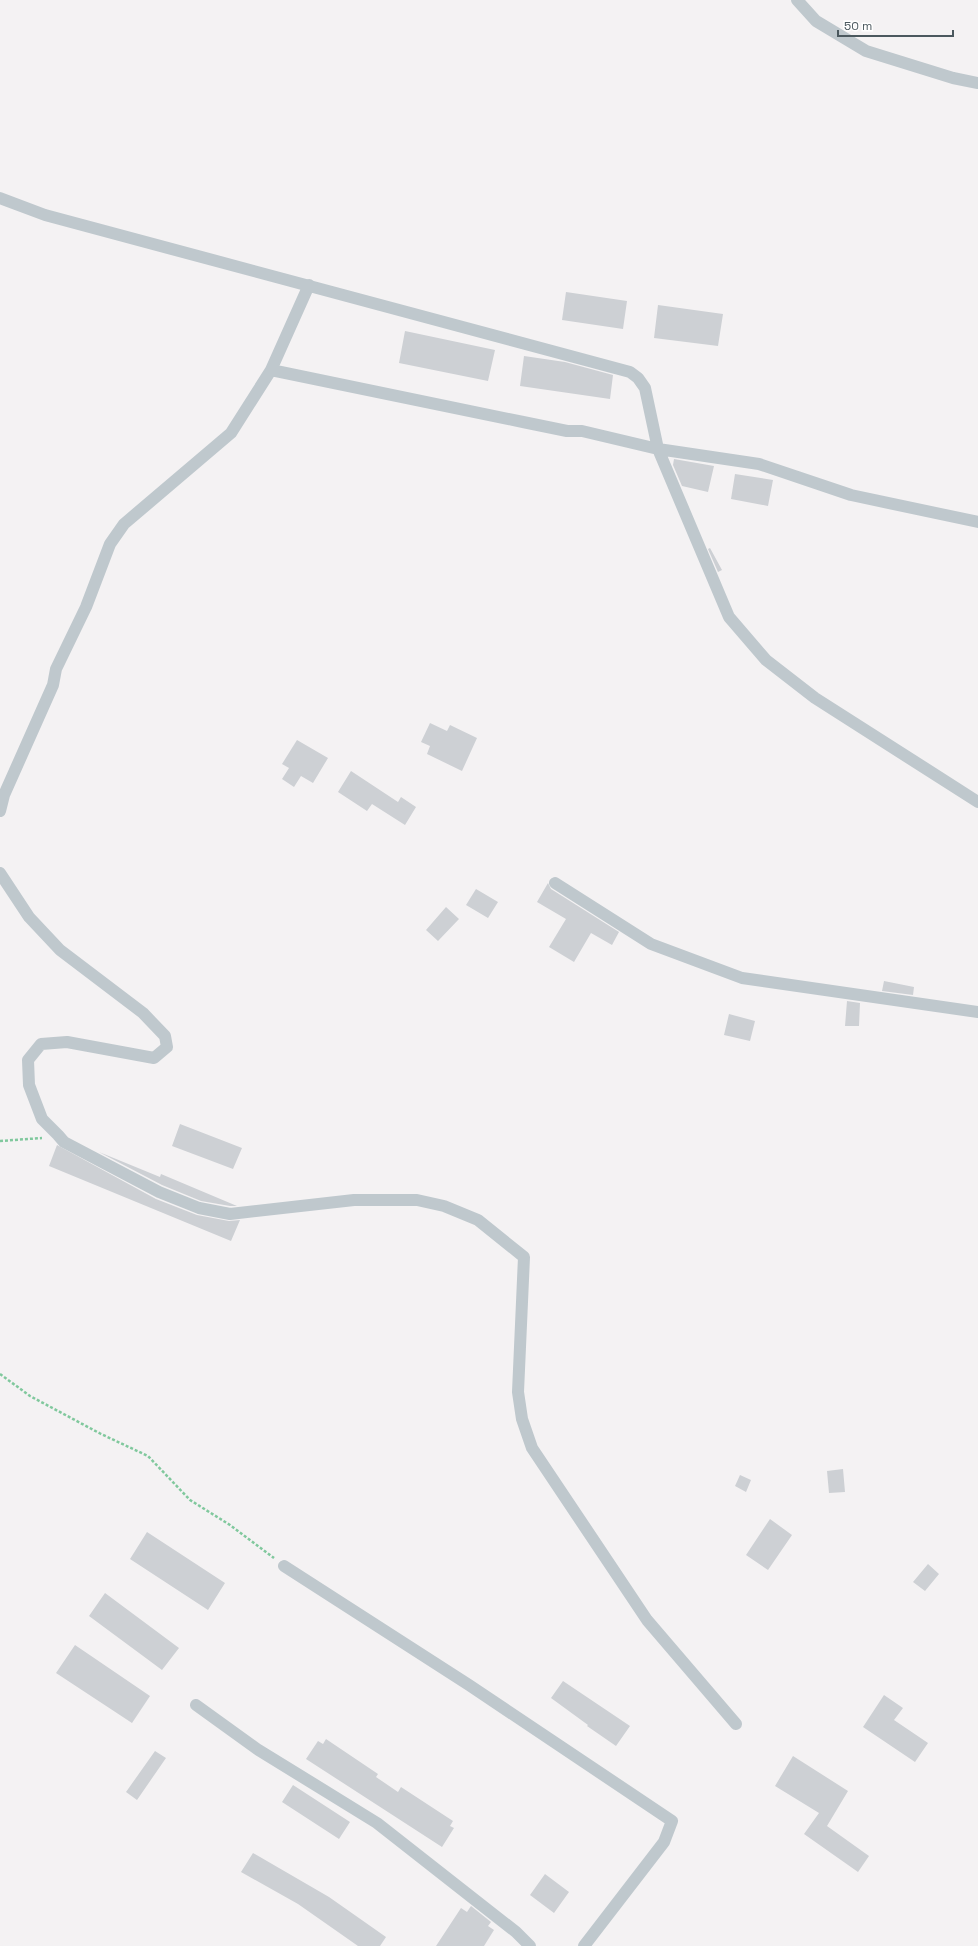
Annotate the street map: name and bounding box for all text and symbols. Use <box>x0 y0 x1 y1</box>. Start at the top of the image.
scale bar <box>838 12 953 38</box>
text: 50 m <box>844 18 872 34</box>

